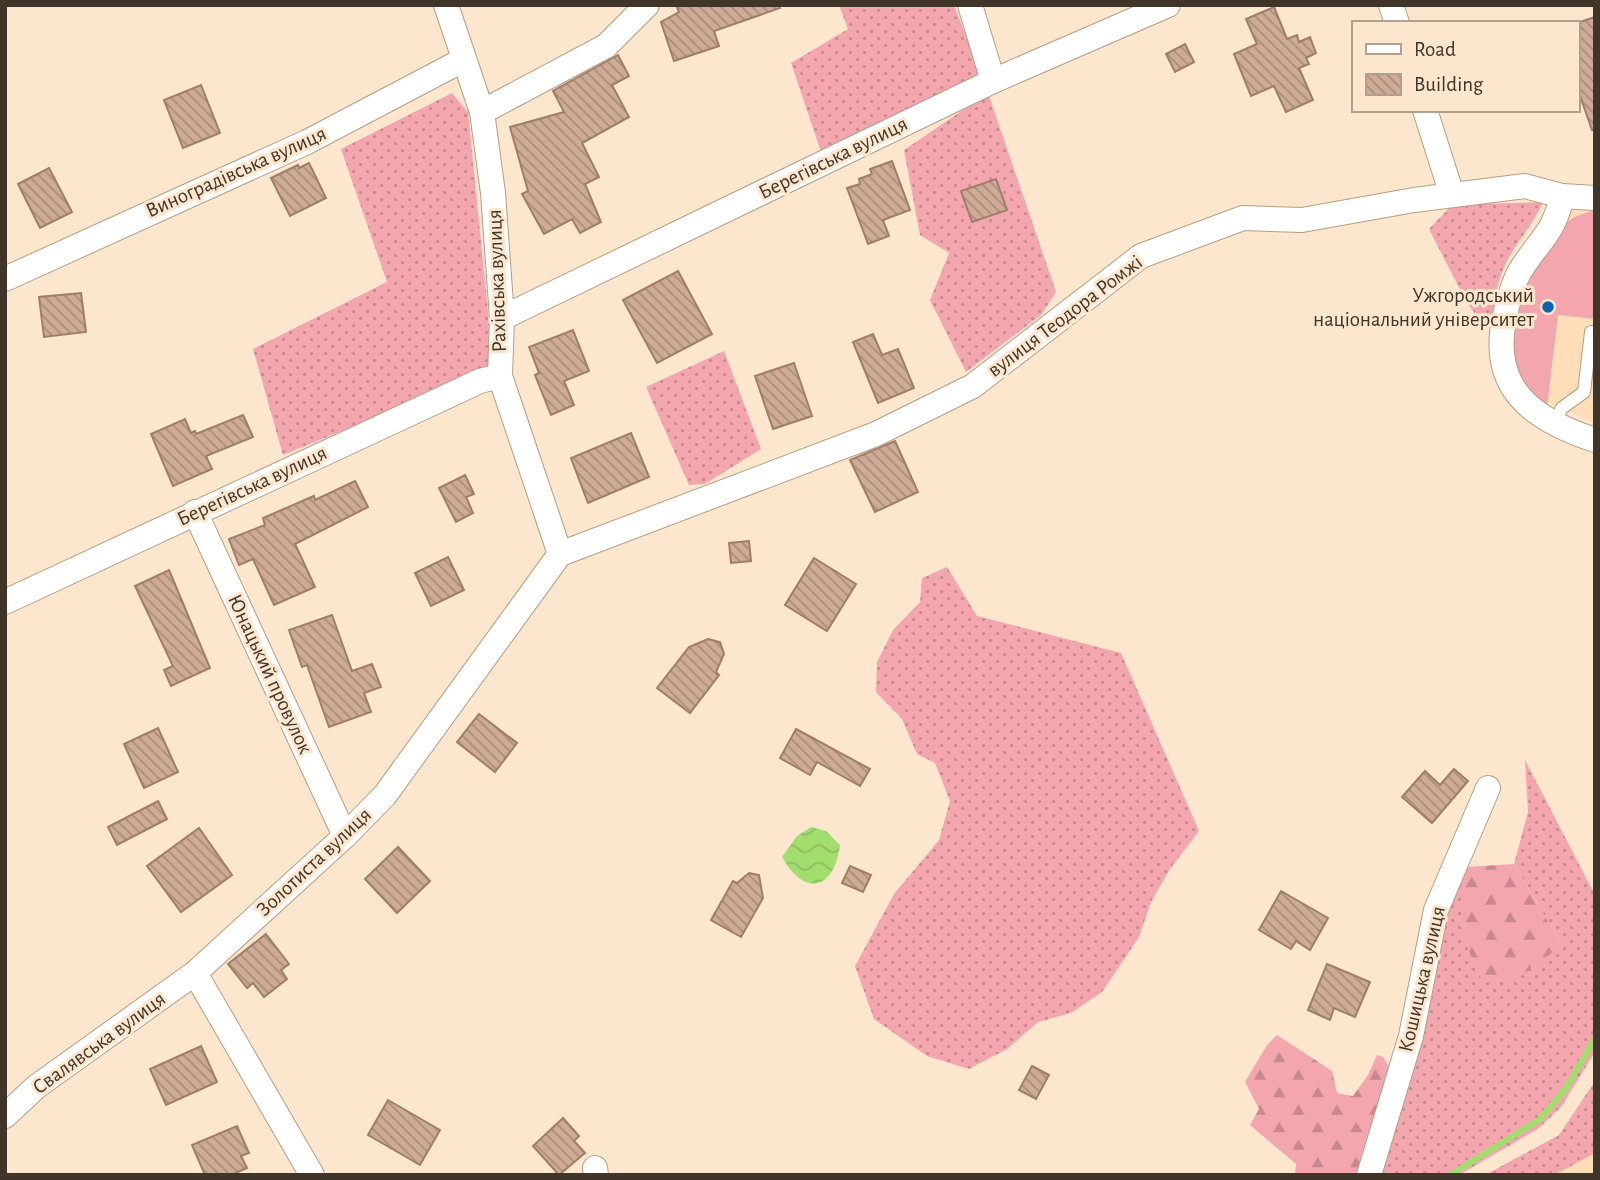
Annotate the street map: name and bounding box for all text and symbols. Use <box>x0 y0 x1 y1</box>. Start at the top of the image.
legend <box>1352 21 1579 112</box>
text: Road <box>1414 39 1456 60</box>
text: Building <box>1414 74 1484 95</box>
street label: Берегівська вулиця <box>755 113 911 203</box>
street label: Виноградівська вулиця <box>143 123 329 221</box>
street label: Рахівська вулиця <box>484 209 510 353</box>
street label: вулиця Теодора Ромжі <box>984 251 1146 381</box>
place label: Ужгородський національний університет <box>1313 285 1534 330</box>
marker: Ужгородський національний університет <box>1540 299 1556 315</box>
street label: Берегівська вулиця <box>174 442 330 530</box>
street label: Юнацький провулок <box>224 591 316 757</box>
street label: Золотиста вулиця <box>253 804 375 920</box>
street label: Кошицька вулиця <box>1395 904 1449 1054</box>
street label: Свалявська вулиця <box>29 988 169 1098</box>

